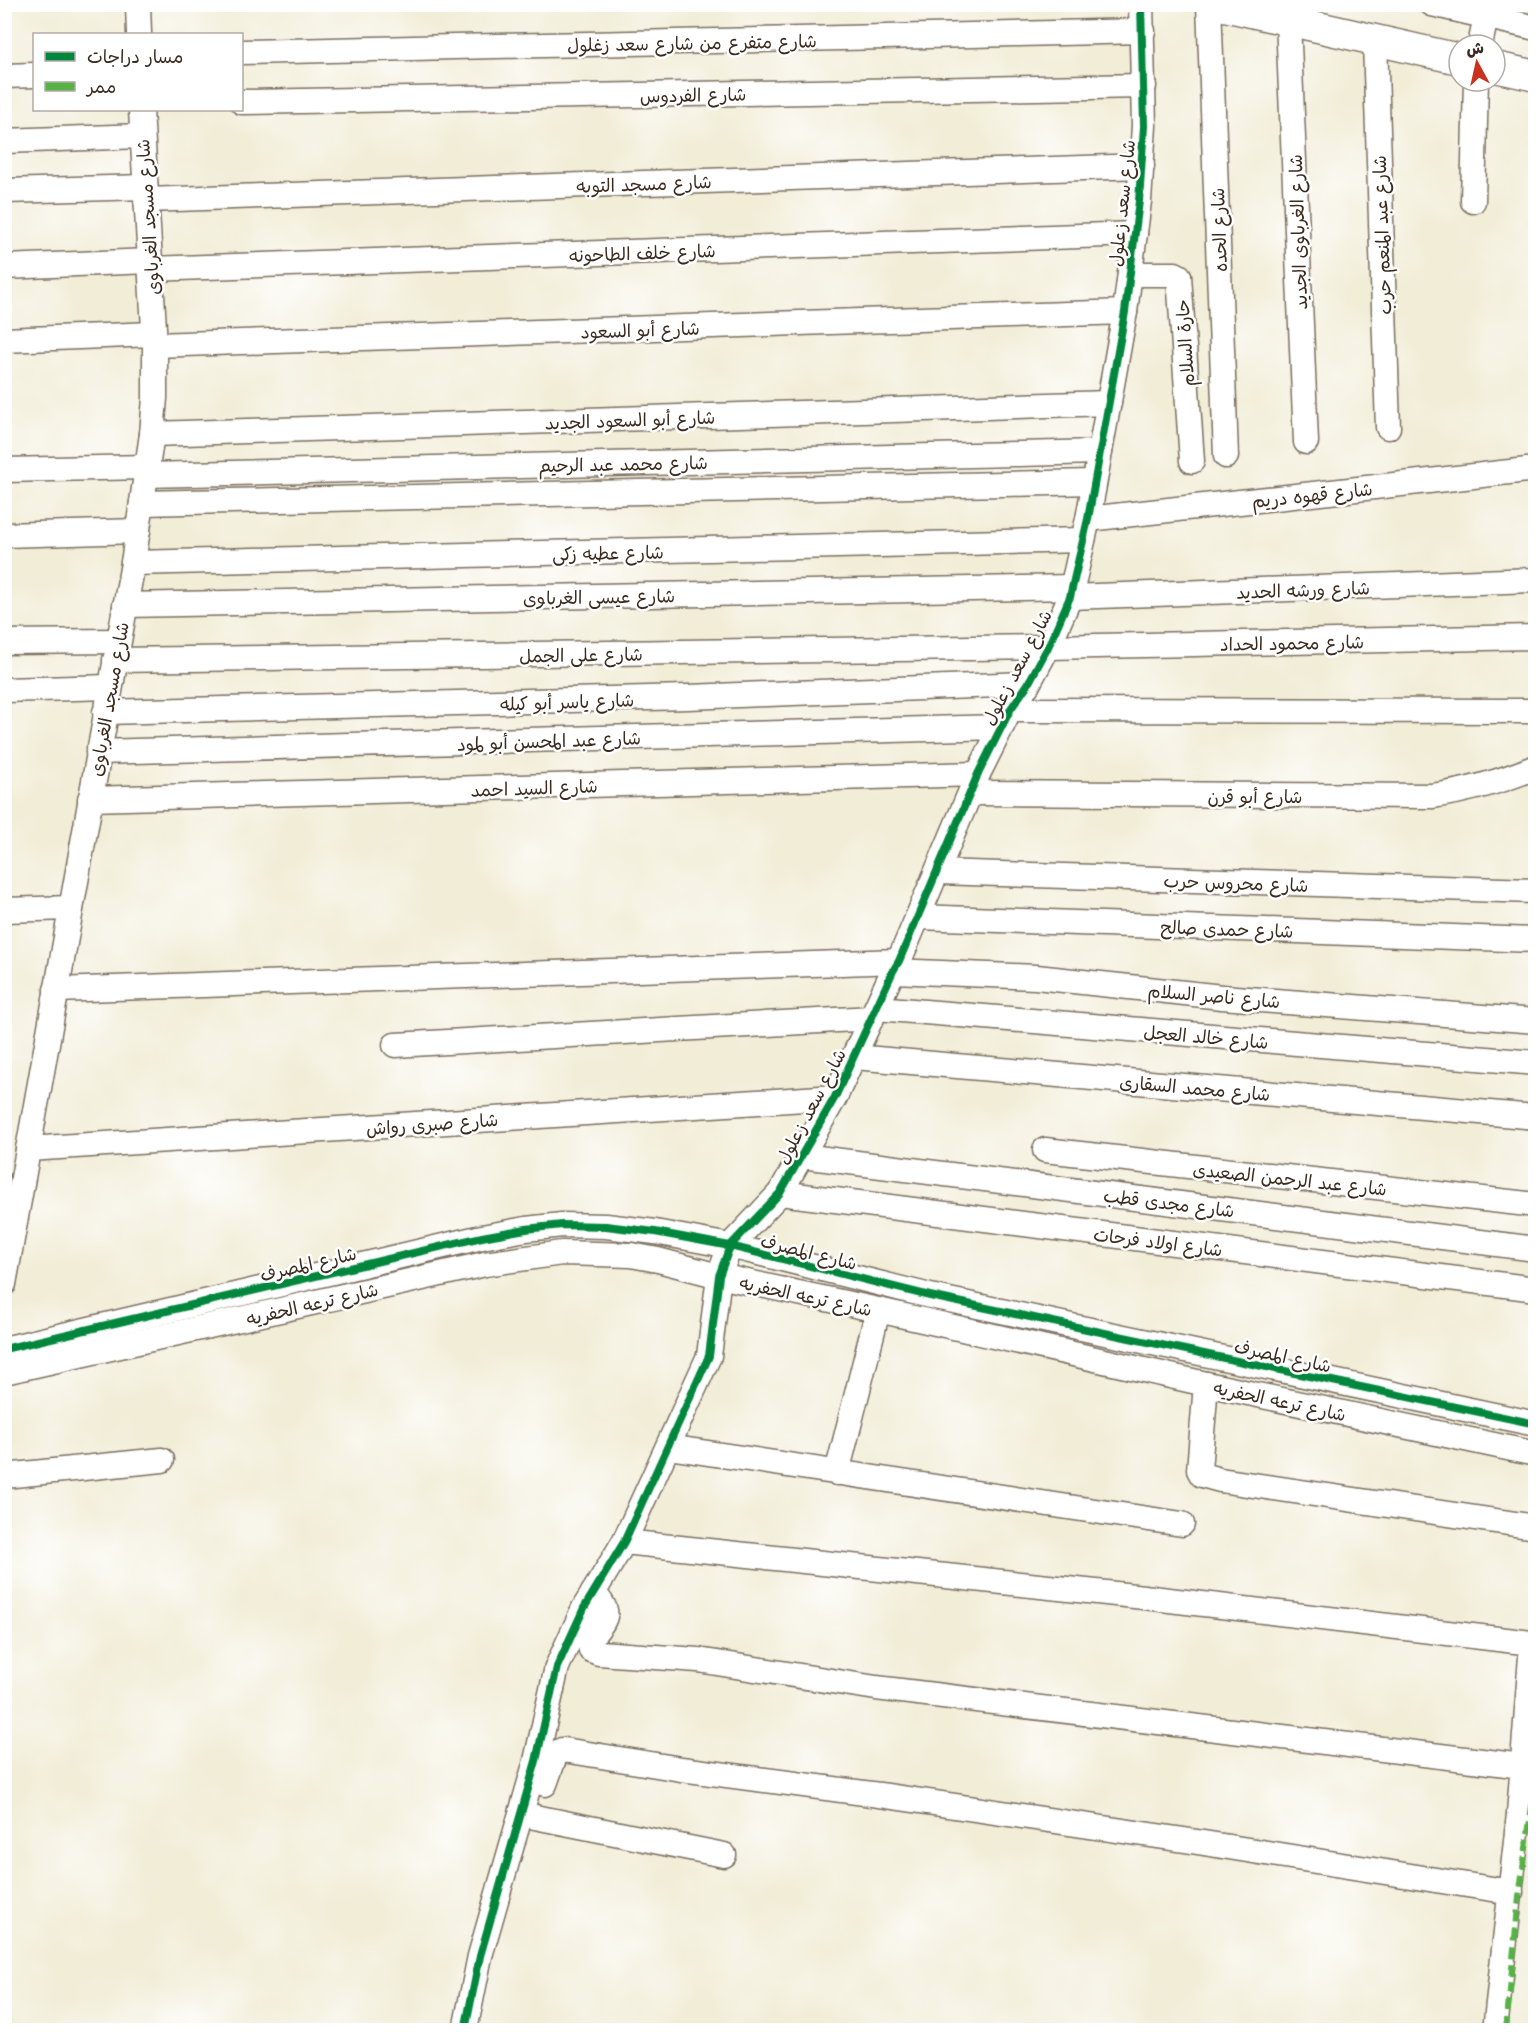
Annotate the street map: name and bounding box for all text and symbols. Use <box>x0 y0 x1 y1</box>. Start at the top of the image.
street label: شارع متفرع من شارع سعد زغلول <box>567 26 817 58</box>
legend <box>33 33 243 111</box>
north arrow <box>1447 33 1507 93</box>
text: ش <box>1464 34 1485 60</box>
text: مسار دراجات <box>87 42 183 69</box>
text: ممر <box>85 72 116 99</box>
street label: شارع الفردوس <box>640 80 746 108</box>
street label: شارع مسجد الغرباوى <box>128 138 166 296</box>
street label: شارع سعد زعلول <box>1101 138 1141 268</box>
street label: شارع الغرباوى الجديد <box>1281 154 1313 310</box>
street label: شارع عبد المنعم حرب <box>1365 155 1399 315</box>
street label: شارع مسجد التوبه <box>576 167 712 199</box>
street label: شارع الحده <box>1203 187 1233 273</box>
street label: شارع خلف الطاحونه <box>568 236 716 268</box>
street label: حارة السلام <box>1167 298 1203 387</box>
street label: شارع أبو السعود <box>580 313 700 345</box>
street label: شارع أبو السعود الجديد <box>544 403 716 435</box>
street label: شارع محمد عبد الرحيم <box>538 448 708 480</box>
street label: شارع قهوه دريم <box>1250 474 1374 516</box>
street label: شارع عطيه زكى <box>552 538 664 566</box>
street label: شارع ورشه الحديد <box>1236 573 1370 605</box>
street label: شارع عيسى الغرباوى <box>523 581 675 611</box>
street label: شارع سعد زعلول <box>974 604 1058 730</box>
street label: شارع مسجد الغرباوى <box>81 620 135 778</box>
street label: شارع محمود الحداد <box>1220 627 1364 657</box>
street label: شارع على الجمل <box>519 639 643 669</box>
street label: شارع ياسر أبو كيله <box>499 685 635 717</box>
street label: شارع عبد المحسن أبو لمود <box>457 723 641 757</box>
street label: شارع السيد احمد <box>470 771 598 803</box>
street label: شارع أبو قرن <box>1208 782 1302 809</box>
street label: شارع محروس حرب <box>1163 866 1309 898</box>
street label: شارع حمدى صالح <box>1160 912 1294 944</box>
street label: شارع ناصر السلام <box>1146 976 1281 1016</box>
street label: شارع خالد العجل <box>1142 1017 1270 1055</box>
street label: شارع سعد زعلول <box>768 1043 852 1169</box>
street label: شارع محمد السقارى <box>1118 1067 1272 1107</box>
street label: شارع صبرى رواش <box>365 1105 499 1141</box>
street label: شارع عبد الرحمن الصعيدى <box>1192 1154 1388 1202</box>
street label: شارع مجدى قطب <box>1102 1181 1236 1223</box>
street label: شارع اولاد فرحات <box>1092 1220 1224 1262</box>
street label: شارع المصرف <box>758 1226 860 1276</box>
street label: شارع المصرف <box>257 1239 359 1287</box>
street label: شارع ترعه الحفريه <box>737 1268 875 1322</box>
street label: شارع ترعه الحفريه <box>243 1275 381 1331</box>
street label: شارع المصرف <box>1232 1332 1334 1378</box>
street label: شارع ترعه الحفريه <box>1211 1373 1349 1427</box>

